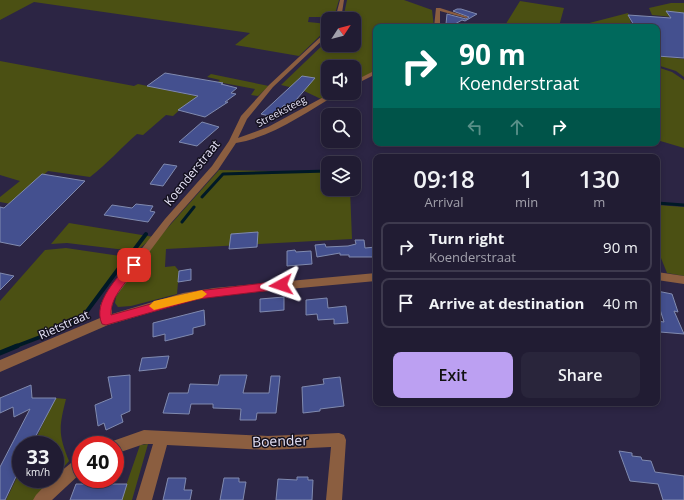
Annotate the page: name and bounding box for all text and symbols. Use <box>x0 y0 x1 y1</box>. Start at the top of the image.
north arrow <box>321 12 361 52</box>
map controls <box>321 12 361 196</box>
text: 90 m <box>459 35 526 73</box>
icon: right <box>393 40 445 92</box>
button: sound <box>321 60 361 100</box>
text: Koenderstraat <box>459 71 579 95</box>
street label: Streeksteeg <box>254 92 309 130</box>
button: search <box>321 108 361 148</box>
icon: left <box>464 116 486 138</box>
icon: ahead <box>506 116 528 138</box>
icon: right <box>548 116 570 138</box>
street label: Koenderstraat <box>160 136 223 209</box>
button: layers <box>321 156 361 196</box>
text: 09:18 <box>413 162 475 195</box>
text: 1 <box>520 162 534 195</box>
text: 130 <box>579 162 620 195</box>
text: Arrival <box>424 193 464 211</box>
text: min <box>515 193 538 211</box>
text: m <box>593 193 605 211</box>
text: Turn right <box>429 228 504 248</box>
icon: right <box>395 236 417 258</box>
text: 90 m <box>603 237 638 257</box>
pin <box>117 248 151 282</box>
text: Koenderstraat <box>429 248 516 266</box>
icon: arrive <box>123 254 145 276</box>
position arrow <box>260 264 302 306</box>
icon: arrive <box>395 292 417 314</box>
text: Arrive at destination <box>429 293 584 313</box>
text: 40 m <box>603 293 638 313</box>
street label: Rietstraat <box>36 306 92 343</box>
button: Exit <box>393 352 513 398</box>
button: Share <box>521 352 640 398</box>
street label: Boender <box>252 430 309 451</box>
speed limit sign: 40 <box>72 436 124 488</box>
text: 33 <box>27 443 49 470</box>
text: km/h <box>26 465 50 479</box>

